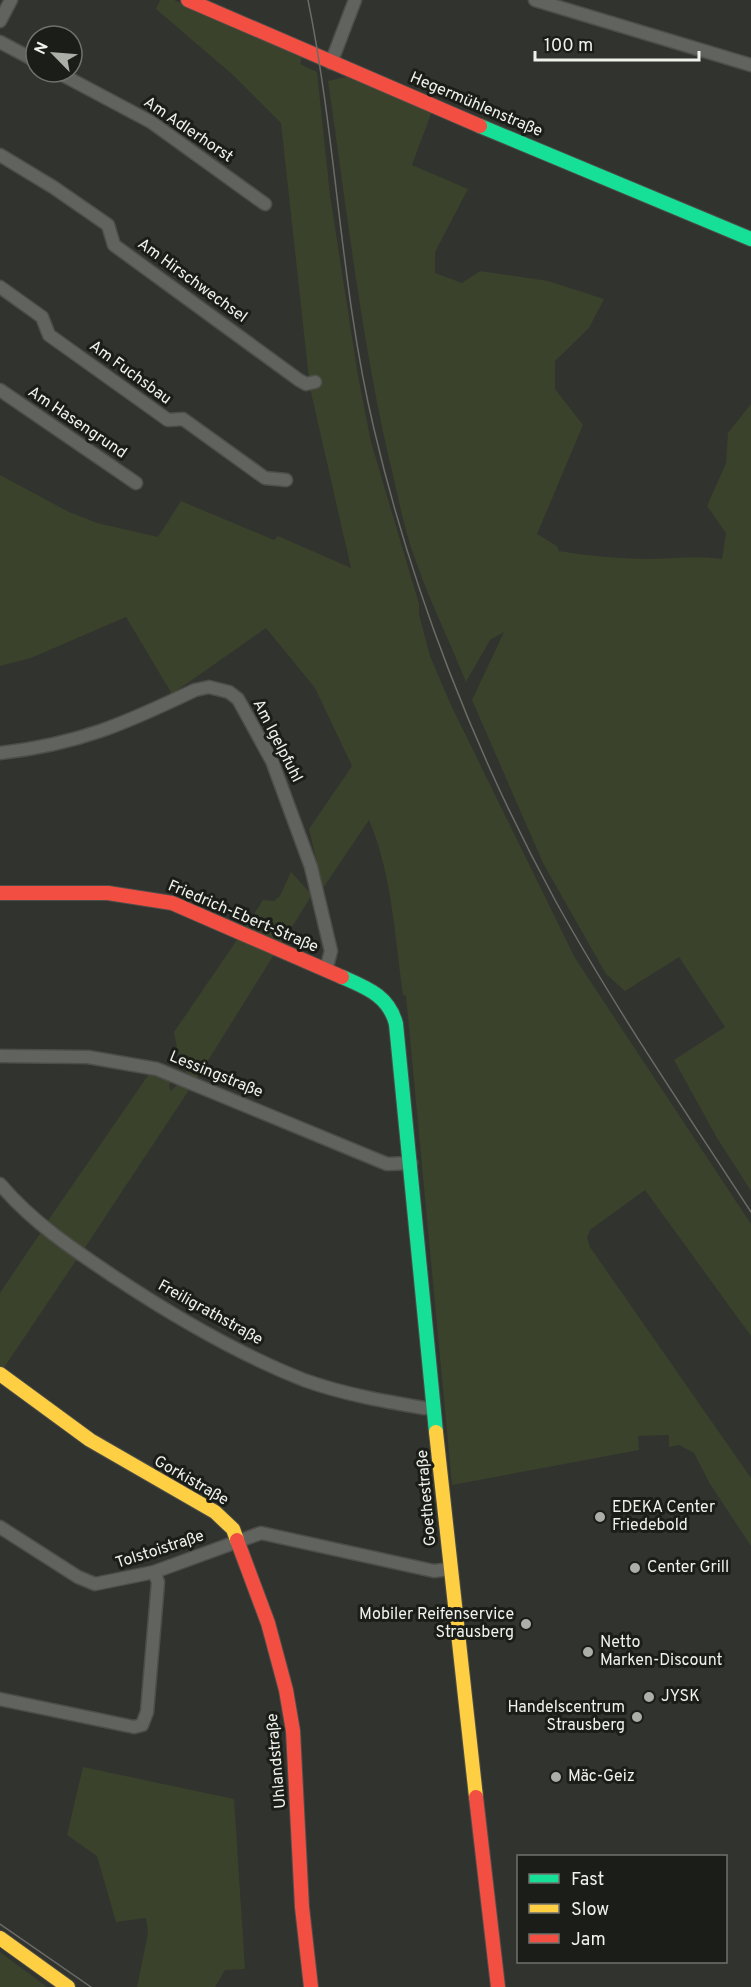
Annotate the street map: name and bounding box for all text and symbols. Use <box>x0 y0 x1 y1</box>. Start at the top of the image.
north arrow <box>24 24 84 84</box>
scale bar <box>535 24 698 62</box>
text: 100 m <box>544 35 593 58</box>
text: N <box>31 39 54 58</box>
street label: Hegermühlenstraße <box>407 68 545 142</box>
street label: Am Adlerhorst <box>139 93 237 167</box>
street label: Am Hirschwechsel <box>133 234 251 328</box>
street label: Am Fuchsbau <box>85 336 175 410</box>
street label: Am Hasengrund <box>24 382 130 464</box>
street label: Am Igelpfuhl <box>248 696 306 786</box>
street label: Friedrich-Ebert-Straße <box>165 876 321 958</box>
street label: Lessingstraße <box>166 1047 266 1103</box>
street label: Freiligrathstraße <box>154 1276 266 1350</box>
street label: Goethestraße <box>413 1449 441 1547</box>
street label: Gorkistraße <box>150 1452 232 1510</box>
place label: EDEKA Center Friedebold <box>612 1498 715 1536</box>
marker: EDEKA Center Friedebold <box>593 1510 607 1524</box>
street label: Tolstoistraße <box>113 1526 207 1574</box>
place label: Center Grill <box>647 1558 729 1578</box>
marker: Center Grill <box>628 1561 642 1575</box>
place label: Mobiler Reifenservice Strausberg <box>359 1605 514 1643</box>
marker: Mobiler Reifenservice Strausberg <box>519 1617 533 1631</box>
place label: Netto Marken-Discount <box>600 1633 722 1671</box>
marker: Netto Marken-Discount <box>581 1645 595 1659</box>
place label: JYSK <box>661 1687 700 1707</box>
marker: JYSK <box>642 1690 656 1704</box>
place label: Handelscentrum Strausberg <box>507 1698 625 1736</box>
marker: Handelscentrum Strausberg <box>630 1710 644 1724</box>
street label: Uhlandstraße <box>263 1713 291 1809</box>
place label: Mäc-Geiz <box>568 1767 635 1787</box>
marker: Mäc-Geiz <box>549 1770 563 1784</box>
legend <box>517 1855 727 1963</box>
text: Fast <box>571 1869 604 1892</box>
text: Slow <box>571 1899 609 1922</box>
text: Jam <box>571 1929 606 1952</box>

